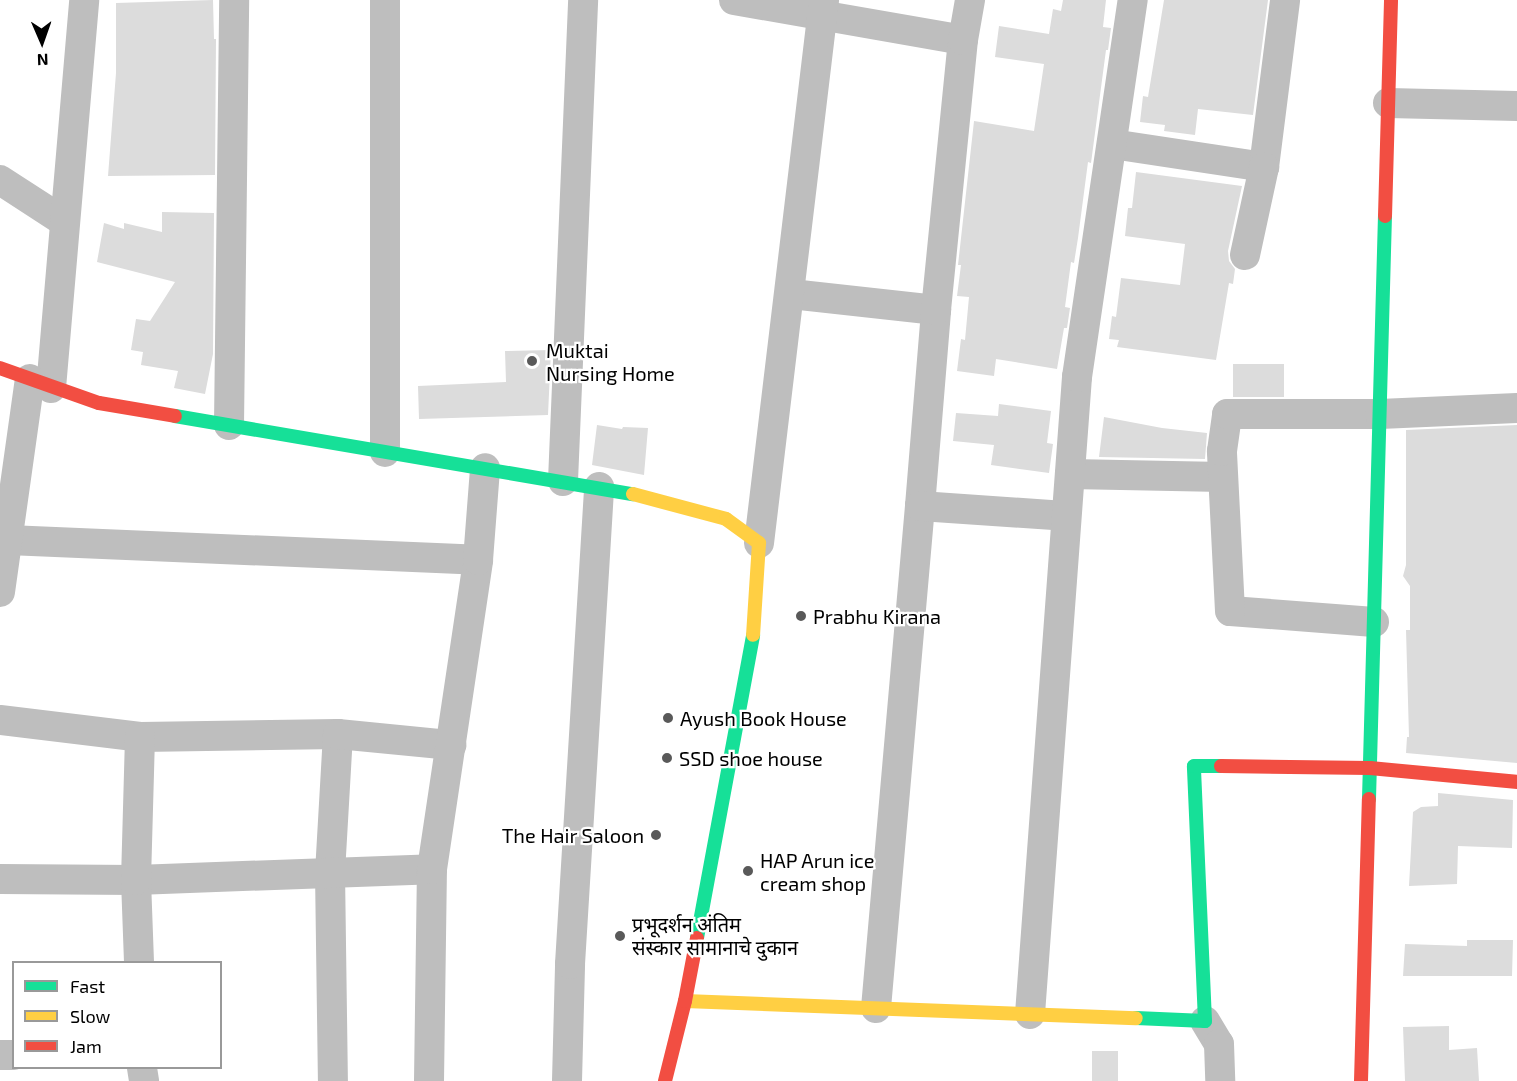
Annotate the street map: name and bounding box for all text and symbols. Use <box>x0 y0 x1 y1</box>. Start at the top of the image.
north arrow <box>12 12 72 72</box>
text: N <box>37 51 49 70</box>
place label: Muktai Nursing Home <box>546 338 675 385</box>
marker: Muktai Nursing Home <box>523 352 541 370</box>
place label: Prabhu Kirana <box>813 604 941 628</box>
marker: Prabhu Kirana <box>794 609 808 623</box>
place label: Ayush Book House <box>680 706 847 730</box>
marker: Ayush Book House <box>661 711 675 725</box>
place label: SSD shoe house <box>679 746 823 770</box>
marker: SSD shoe house <box>660 751 674 765</box>
place label: The Hair Saloon <box>501 823 644 847</box>
marker: The Hair Saloon <box>649 828 663 842</box>
place label: HAP Arun ice cream shop <box>760 848 875 895</box>
marker: HAP Arun ice cream shop <box>741 864 755 878</box>
place label: प्रभूदर्शन अंतिम संस्कार सामानाचे दुकान <box>632 912 798 959</box>
marker: प्रभूदर्शन अंतिम संस्कार सामानाचे दुकान <box>613 929 627 943</box>
legend <box>12 961 222 1069</box>
text: Fast <box>70 975 105 997</box>
text: Slow <box>70 1005 110 1027</box>
text: Jam <box>70 1035 102 1057</box>

